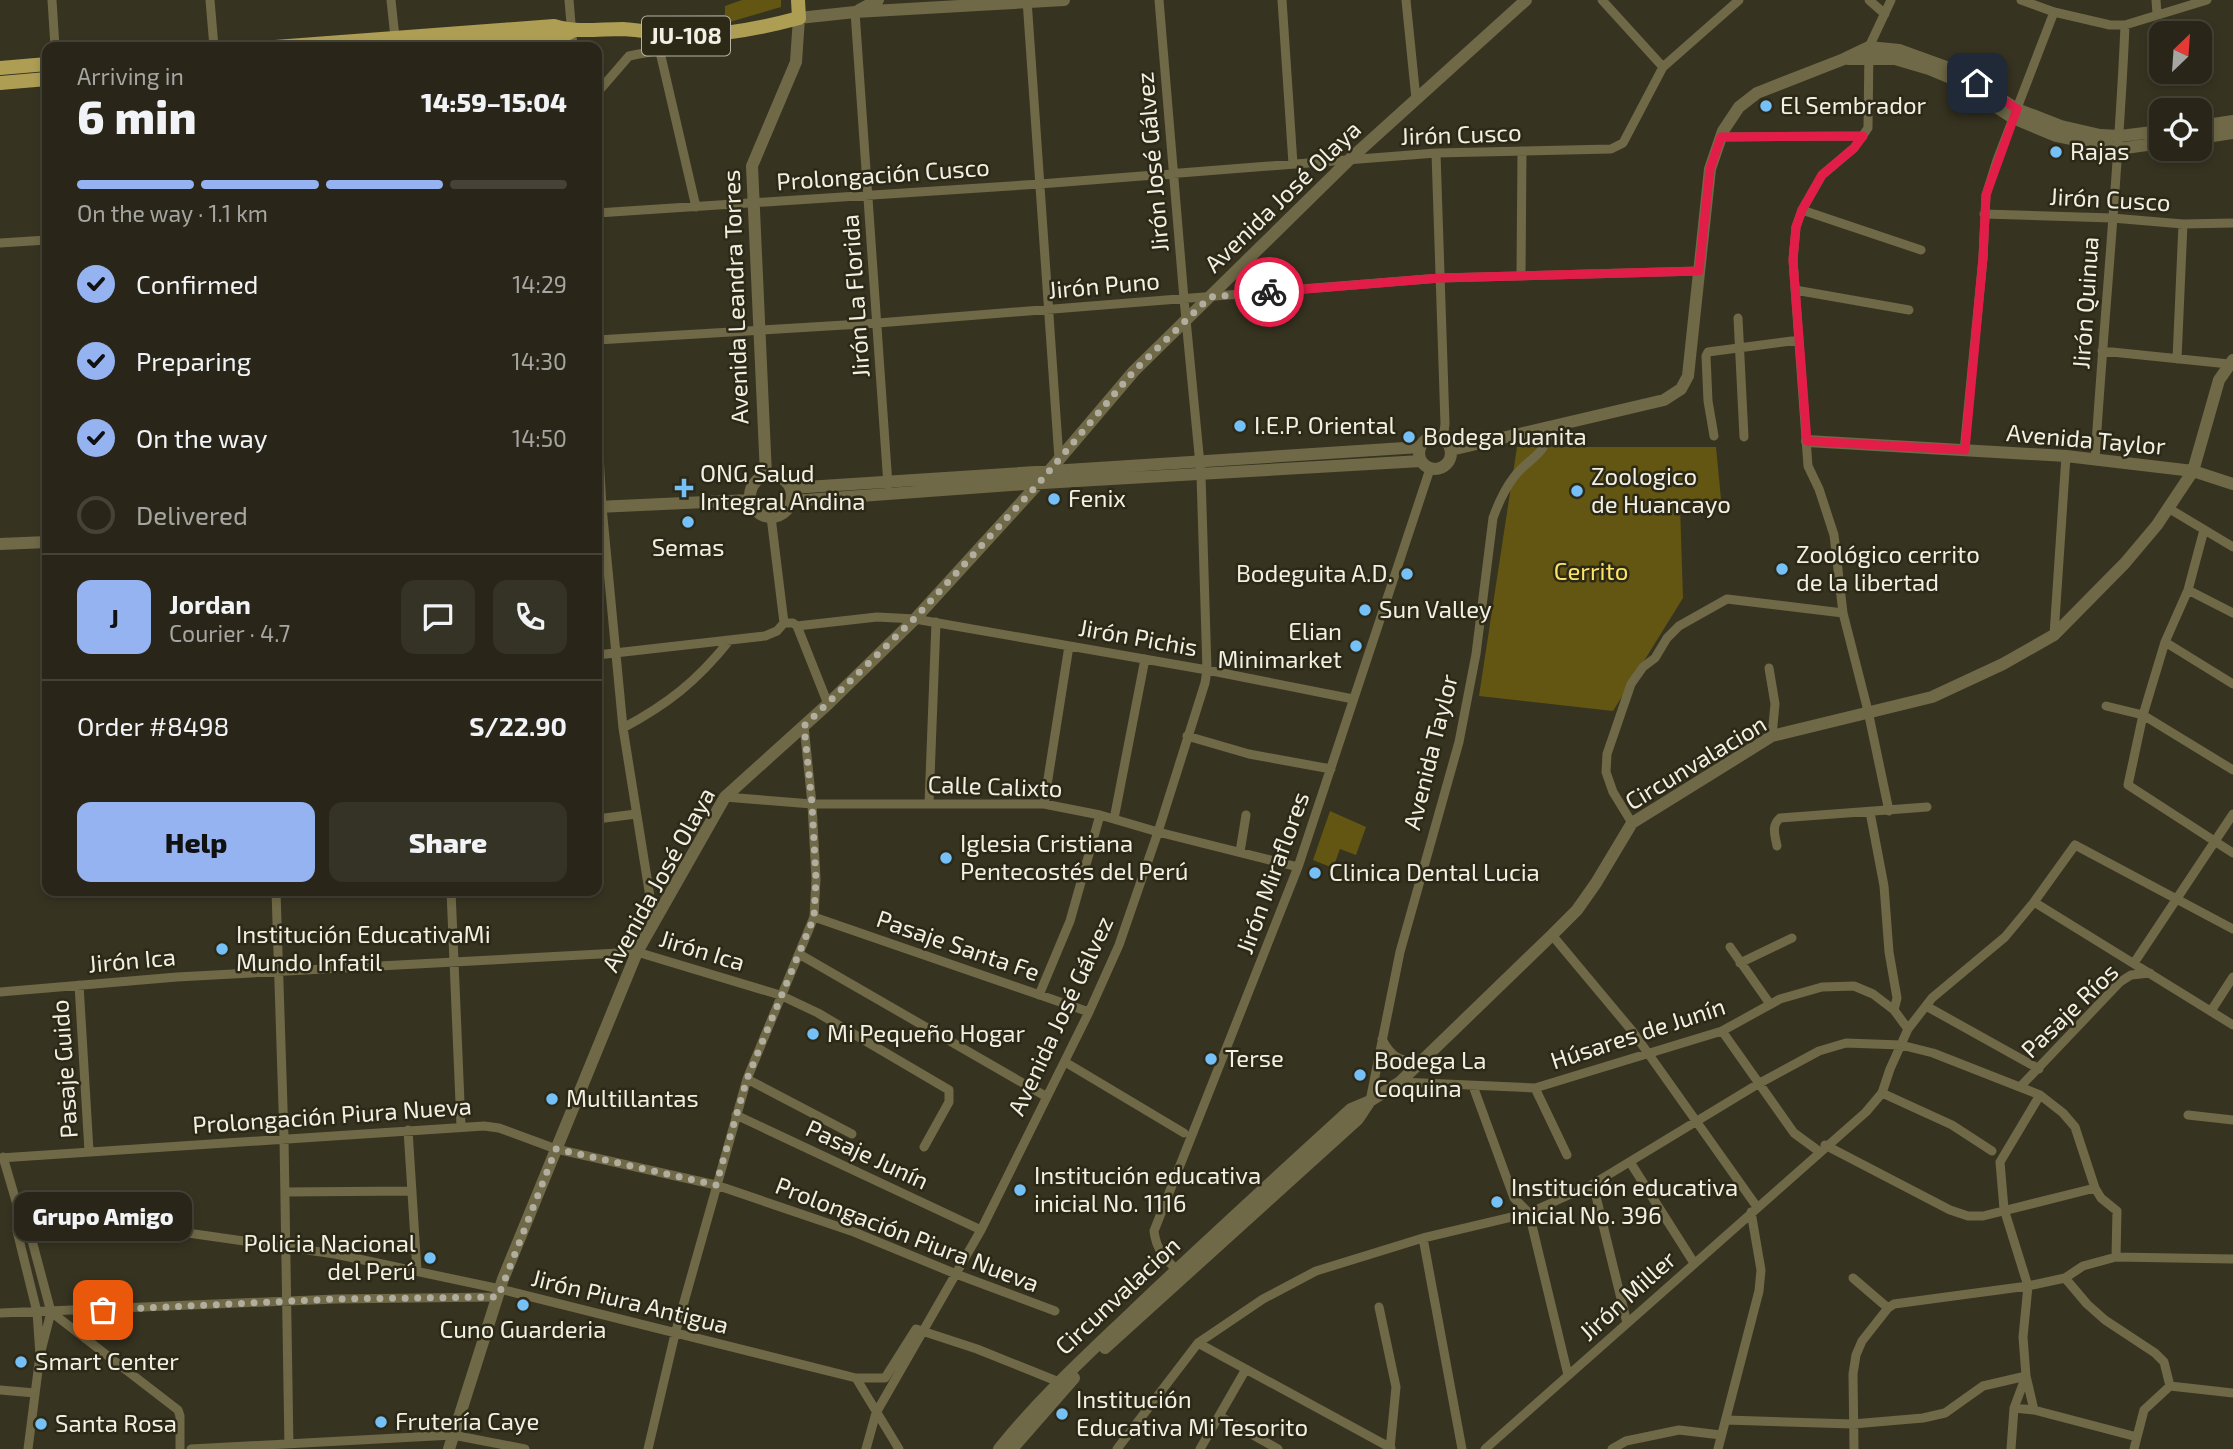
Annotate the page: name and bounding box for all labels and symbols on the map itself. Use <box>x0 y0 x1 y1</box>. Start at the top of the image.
road number: JU-108 <box>642 17 730 56</box>
north arrow <box>2149 21 2212 84</box>
pin <box>1947 53 2007 113</box>
street label: Jirón José Gálvez <box>1129 71 1174 253</box>
place label: El Sembrador <box>1780 90 1927 119</box>
marker: El Sembrador <box>1758 98 1774 114</box>
street label: Avenida José Olaya <box>1198 114 1366 278</box>
street label: Jirón Cusco <box>1400 117 1522 150</box>
place label: Rajas <box>2070 136 2129 165</box>
marker: Rajas <box>2048 144 2064 160</box>
street label: Prolongación Cusco <box>775 152 990 195</box>
street label: Avenida Leandra Torres <box>716 169 753 425</box>
street label: Jirón Cusco <box>2049 181 2171 216</box>
street label: Jirón La Florida <box>834 214 875 379</box>
street label: Jirón Quinua <box>2065 236 2104 370</box>
courier <box>1234 257 1304 327</box>
street label: Jirón Puno <box>1047 265 1161 304</box>
place label: I.E.P. Oriental <box>1254 410 1396 439</box>
street label: Avenida Taylor <box>2005 417 2167 460</box>
marker: I.E.P. Oriental <box>1232 418 1248 434</box>
place label: Bodega Juanita <box>1423 421 1587 450</box>
marker: Bodega Juanita <box>1401 429 1417 445</box>
place label: ONG Salud Integral Andina <box>700 458 865 515</box>
place label: Zoologico de Huancayo <box>1591 461 1731 518</box>
marker: ONG Salud Integral Andina <box>674 478 694 498</box>
place label: Fenix <box>1068 483 1126 512</box>
marker: Zoologico de Huancayo <box>1569 483 1585 499</box>
marker: Fenix <box>1046 491 1062 507</box>
marker: Semas <box>680 514 696 530</box>
place label: Semas <box>652 532 724 561</box>
place label: Zoológico cerrito de la libertad <box>1796 539 1980 596</box>
park label: Cerrito <box>1554 556 1628 585</box>
place label: Bodeguita A.D. <box>1236 558 1393 587</box>
marker: Zoológico cerrito de la libertad <box>1774 561 1790 577</box>
marker: Bodeguita A.D. <box>1399 566 1415 582</box>
place label: Sun Valley <box>1379 594 1492 623</box>
marker: Sun Valley <box>1357 602 1373 618</box>
street label: Jirón Pichis <box>1077 612 1200 661</box>
place label: Elian Minimarket <box>1217 616 1342 673</box>
marker: Elian Minimarket <box>1348 638 1364 654</box>
street label: Avenida Taylor <box>1396 670 1463 833</box>
street label: Circunvalacion <box>1619 708 1771 815</box>
street label: Calle Calixto <box>927 769 1063 802</box>
street label: Avenida José Olaya <box>595 782 720 976</box>
street label: Jirón Miraflores <box>1229 788 1314 957</box>
place label: Iglesia Cristiana Pentecostés del Perú <box>960 828 1189 885</box>
marker: Iglesia Cristiana Pentecostés del Perú <box>938 850 954 866</box>
place label: Clinica Dental Lucia <box>1329 857 1540 886</box>
marker: Clinica Dental Lucia <box>1307 865 1323 881</box>
street label: Pasaje Santa Fe <box>873 903 1044 986</box>
street label: Avenida José Gálvez <box>1001 911 1119 1120</box>
place label: Institución EducativaMi Mundo Infatil <box>236 919 491 976</box>
street label: Jirón Ica <box>656 923 749 976</box>
street label: Jirón Ica <box>87 941 177 978</box>
marker: Institución EducativaMi Mundo Infatil <box>214 941 230 957</box>
street label: Pasaje Ríos <box>2014 957 2123 1063</box>
street label: Húsares de Junín <box>1546 991 1729 1074</box>
street label: Pasaje Guido <box>44 999 83 1139</box>
place label: Mi Pequeño Hogar <box>827 1018 1026 1047</box>
marker: Mi Pequeño Hogar <box>805 1026 821 1042</box>
place label: Terse <box>1225 1043 1284 1072</box>
place label: Bodega La Coquina <box>1374 1045 1486 1102</box>
marker: Terse <box>1203 1051 1219 1067</box>
marker: Bodega La Coquina <box>1352 1067 1368 1083</box>
place label: Multillantas <box>566 1083 699 1112</box>
street label: Prolongación Piura Nueva <box>191 1090 473 1139</box>
marker: Multillantas <box>544 1091 560 1107</box>
street label: Pasaje Junín <box>802 1113 934 1195</box>
place label: Institución educativa inicial No. 1116 <box>1034 1160 1261 1217</box>
street label: Prolongación Piura Nueva <box>772 1170 1043 1297</box>
place label: Institución educativa inicial No. 396 <box>1511 1172 1738 1229</box>
marker: Institución educativa inicial No. 1116 <box>1012 1182 1028 1198</box>
callout: Grupo Amigo <box>14 1191 192 1240</box>
marker: Institución educativa inicial No. 396 <box>1489 1194 1505 1210</box>
place label: Policia Nacional del Perú <box>243 1228 416 1285</box>
street label: Circunvalacion <box>1049 1230 1185 1360</box>
street label: Jirón Miller <box>1573 1244 1682 1346</box>
marker: Policia Nacional del Perú <box>422 1250 438 1266</box>
street label: Jirón Piura Antigua <box>529 1262 732 1339</box>
pin <box>73 1280 133 1340</box>
marker: Cuno Guarderia <box>515 1297 531 1313</box>
place label: Cuno Guarderia <box>440 1314 607 1343</box>
place label: Smart Center <box>35 1346 179 1375</box>
marker: Smart Center <box>13 1354 29 1370</box>
place label: Institución Educativa Mi Tesorito <box>1076 1384 1308 1441</box>
place label: Frutería Caye <box>395 1406 539 1435</box>
marker: Institución Educativa Mi Tesorito <box>1054 1406 1070 1422</box>
place label: Santa Rosa <box>55 1408 177 1437</box>
marker: Frutería Caye <box>373 1414 389 1430</box>
marker: Santa Rosa <box>33 1416 49 1432</box>

